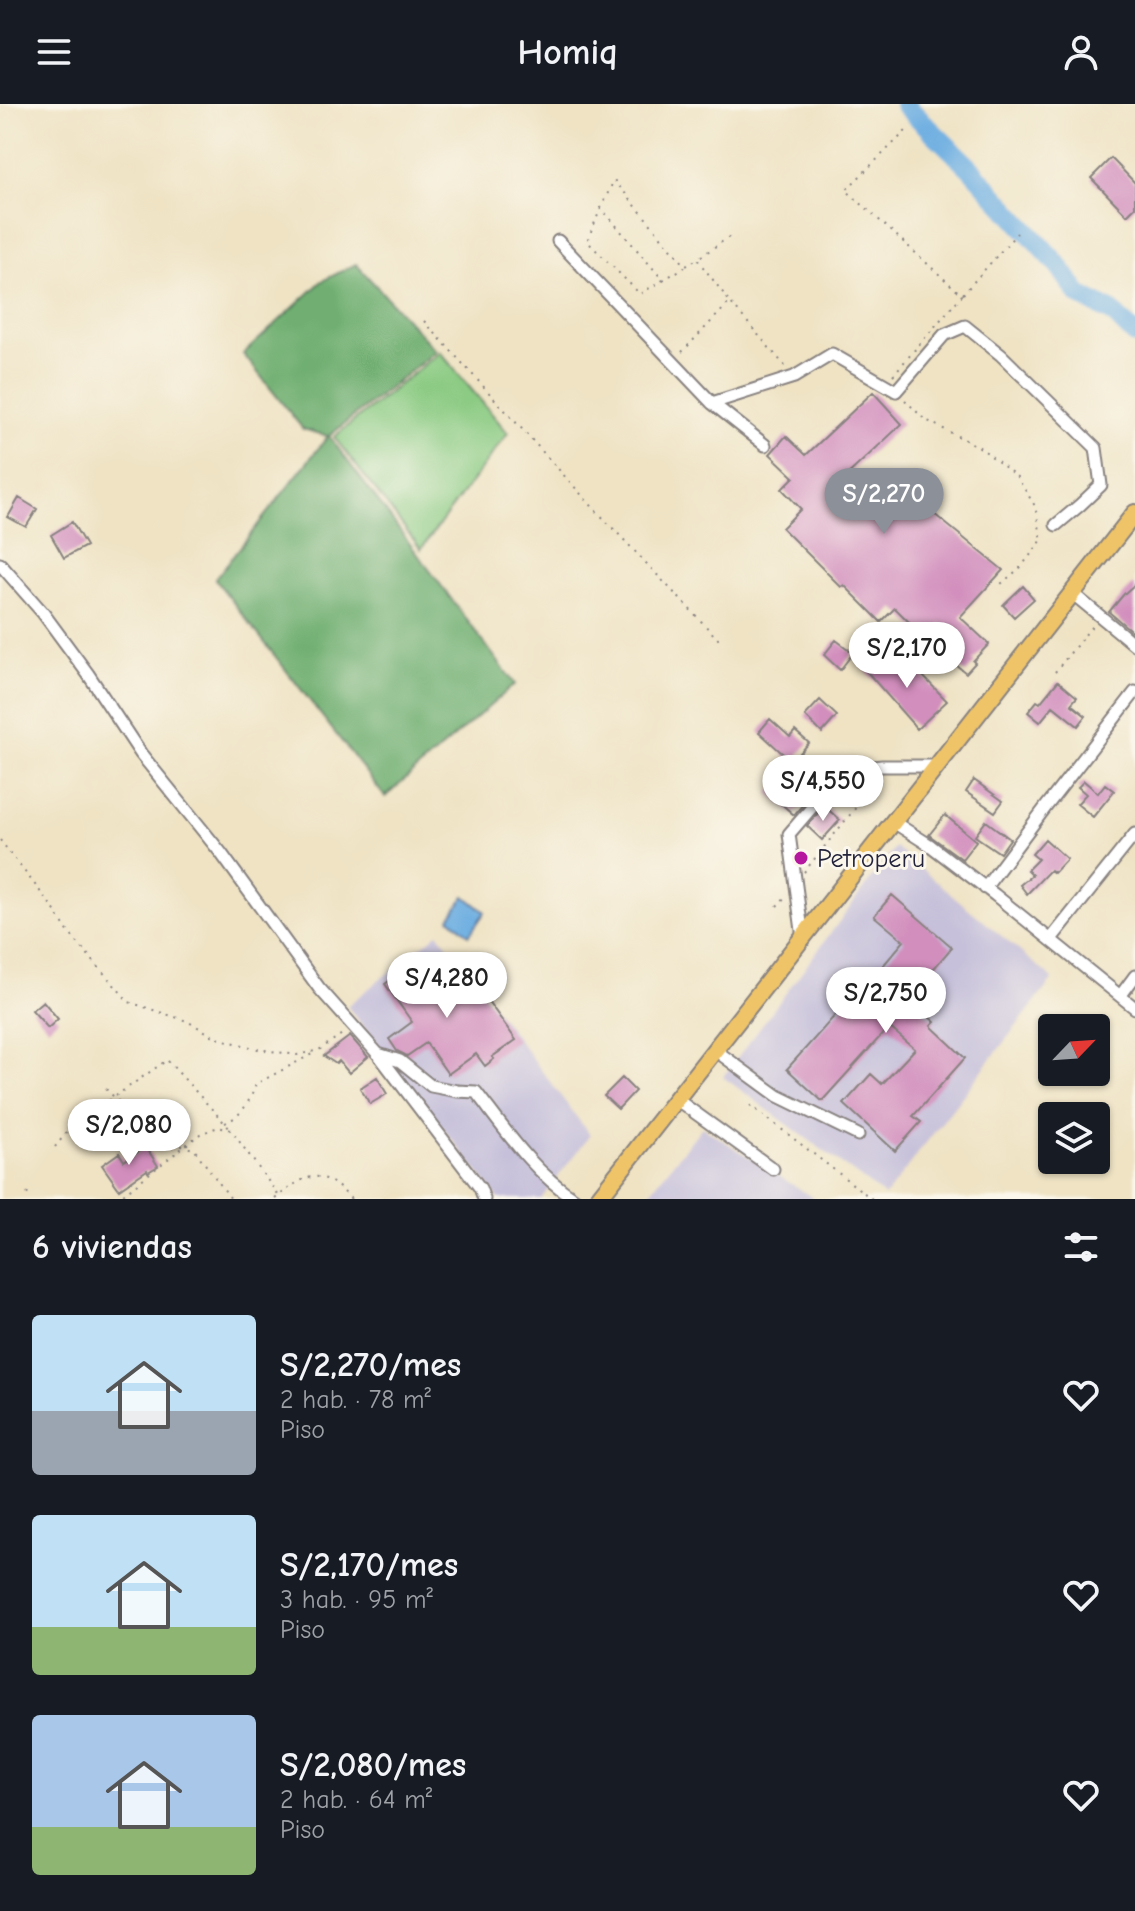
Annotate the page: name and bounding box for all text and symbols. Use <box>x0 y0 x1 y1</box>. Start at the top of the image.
icon: menu <box>32 30 76 74</box>
icon: person <box>1059 30 1103 74</box>
text: Homiq <box>517 32 618 73</box>
pin: S/2,270 <box>810 468 958 536</box>
text: S/2,270 <box>843 479 925 509</box>
pin: S/2,170 <box>833 622 981 690</box>
text: S/2,170 <box>867 633 947 663</box>
pin: S/4,550 <box>749 755 897 823</box>
text: S/4,550 <box>780 766 866 796</box>
place label: Petroperu <box>817 844 925 874</box>
marker: Petroperu <box>792 849 810 867</box>
pin: S/4,280 <box>373 952 521 1020</box>
text: S/4,280 <box>405 963 489 993</box>
pin: S/2,750 <box>812 967 960 1035</box>
text: S/2,750 <box>844 978 928 1008</box>
north arrow <box>1038 1014 1110 1086</box>
map controls <box>1038 1014 1110 1174</box>
pin: S/2,080 <box>55 1099 203 1167</box>
button: layers <box>1038 1102 1110 1174</box>
text: S/2,080 <box>86 1110 172 1140</box>
icon: filters <box>1059 1225 1103 1269</box>
text: 6 viviendas <box>32 1227 192 1267</box>
text: S/2,270/mes <box>280 1345 461 1385</box>
icon: home <box>96 1347 192 1443</box>
icon: heart <box>1059 1373 1103 1417</box>
text: 2 hab. · 78 m² <box>280 1385 431 1415</box>
text: Piso <box>280 1415 325 1445</box>
text: S/2,170/mes <box>280 1545 458 1585</box>
icon: home <box>96 1547 192 1643</box>
icon: heart <box>1059 1573 1103 1617</box>
text: 3 hab. · 95 m² <box>280 1585 433 1615</box>
text: Piso <box>280 1615 325 1645</box>
text: S/2,080/mes <box>280 1745 466 1785</box>
icon: home <box>96 1747 192 1843</box>
icon: heart <box>1059 1773 1103 1817</box>
text: 2 hab. · 64 m² <box>280 1785 432 1815</box>
text: Piso <box>280 1815 325 1845</box>

